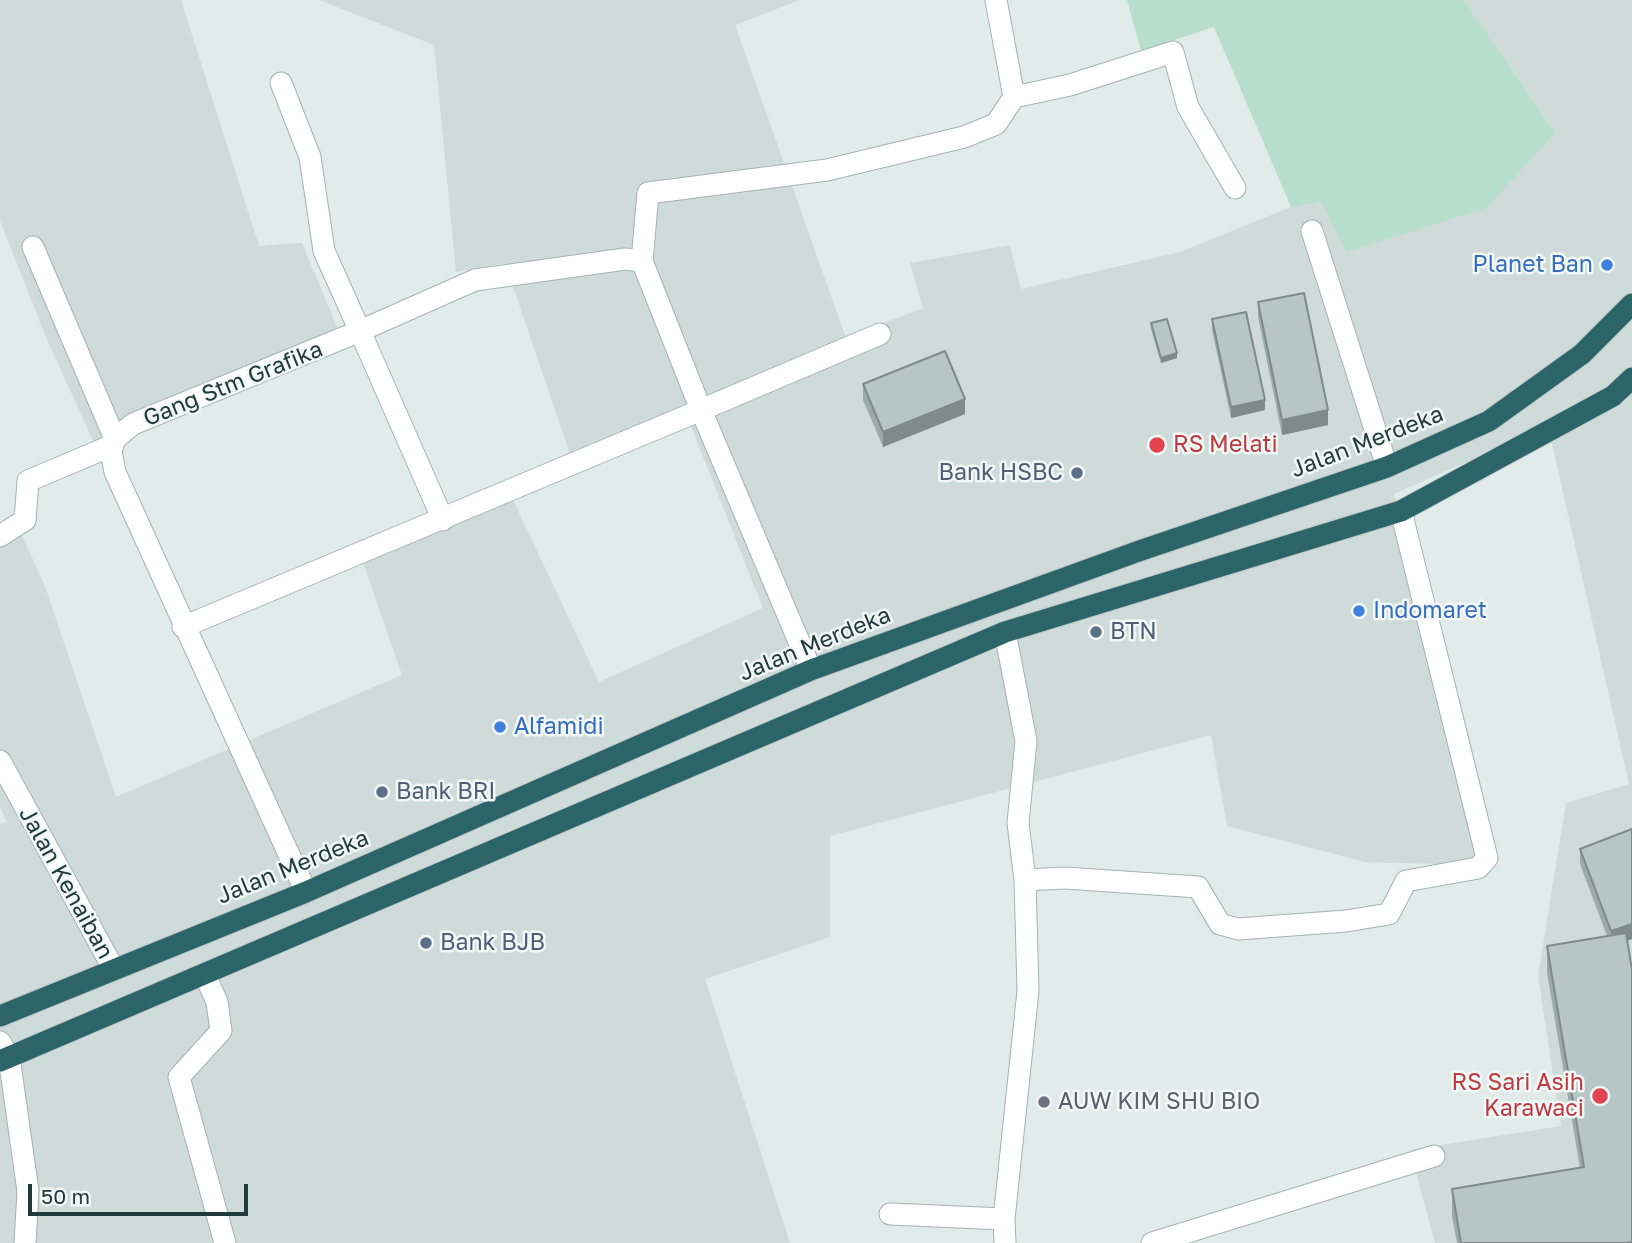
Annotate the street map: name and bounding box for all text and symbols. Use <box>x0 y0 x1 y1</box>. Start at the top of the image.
place label: Planet Ban <box>1473 251 1593 279</box>
marker: Planet Ban <box>1599 257 1615 273</box>
street label: Gang Stm Grafika <box>139 335 327 433</box>
street label: Jalan Merdeka <box>1287 400 1447 484</box>
place label: RS Melati <box>1173 431 1278 459</box>
marker: RS Melati <box>1147 435 1167 455</box>
place label: Bank HSBC <box>939 459 1063 487</box>
marker: Bank HSBC <box>1069 465 1085 481</box>
place label: Indomaret <box>1373 597 1487 625</box>
street label: Jalan Merdeka <box>735 601 895 687</box>
marker: Indomaret <box>1351 603 1367 619</box>
place label: BTN <box>1110 618 1157 646</box>
marker: BTN <box>1088 624 1104 640</box>
place label: Alfamidi <box>514 713 604 741</box>
marker: Alfamidi <box>492 719 508 735</box>
place label: Bank BRI <box>396 778 496 806</box>
marker: Bank BRI <box>374 784 390 800</box>
street label: Jalan Kenaiban <box>13 802 119 964</box>
street label: Jalan Merdeka <box>213 824 373 910</box>
place label: Bank BJB <box>440 929 545 957</box>
marker: Bank BJB <box>418 935 434 951</box>
place label: RS Sari Asih Karawaci <box>1451 1069 1584 1123</box>
marker: RS Sari Asih Karawaci <box>1590 1086 1610 1106</box>
place label: AUW KIM SHU BIO <box>1058 1088 1260 1116</box>
marker: AUW KIM SHU BIO <box>1036 1094 1052 1110</box>
scale bar <box>32 1170 252 1214</box>
text: 50 m <box>41 1183 90 1209</box>

